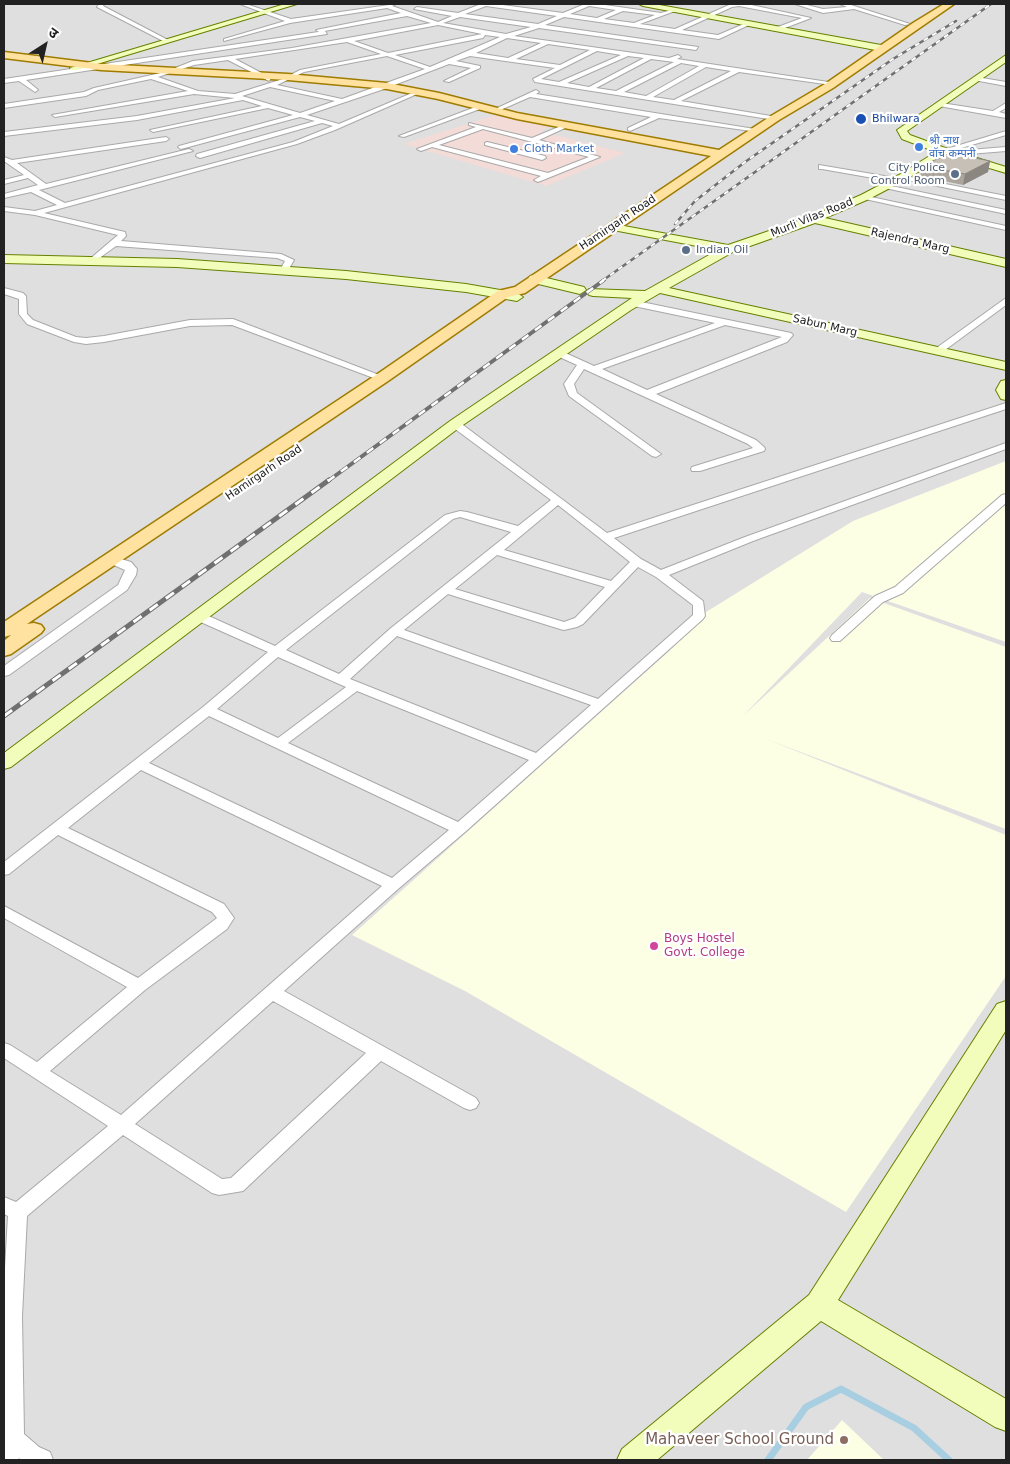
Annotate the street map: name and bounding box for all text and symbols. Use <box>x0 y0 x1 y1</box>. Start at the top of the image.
north arrow <box>20 20 70 70</box>
text: उ <box>46 24 62 42</box>
marker: Bhilwara <box>854 112 868 126</box>
place label: Bhilwara <box>872 112 920 126</box>
place label: श्री नाथ वॉच कम्पनी <box>929 134 976 160</box>
marker: श्री नाथ वॉच कम्पनी <box>913 141 925 153</box>
place label: Cloth Market <box>524 142 594 156</box>
marker: Cloth Market <box>508 143 520 155</box>
place label: City Police Control Room <box>870 161 945 187</box>
marker: City Police Control Room <box>949 168 961 180</box>
street label: Hamirgarh Road <box>577 193 659 253</box>
street label: Murli Vilas Road <box>769 195 855 241</box>
street label: Rajendra Marg <box>869 226 951 256</box>
place label: Indian Oil <box>696 243 748 257</box>
marker: Indian Oil <box>680 244 692 256</box>
street label: Sabun Marg <box>792 312 858 340</box>
street label: Hamirgarh Road <box>223 443 305 503</box>
place label: Boys Hostel Govt. College <box>664 932 745 960</box>
marker: Boys Hostel Govt. College <box>648 940 660 952</box>
place label: Mahaveer School Ground <box>645 1431 834 1449</box>
marker: Mahaveer School Ground <box>838 1434 850 1446</box>

